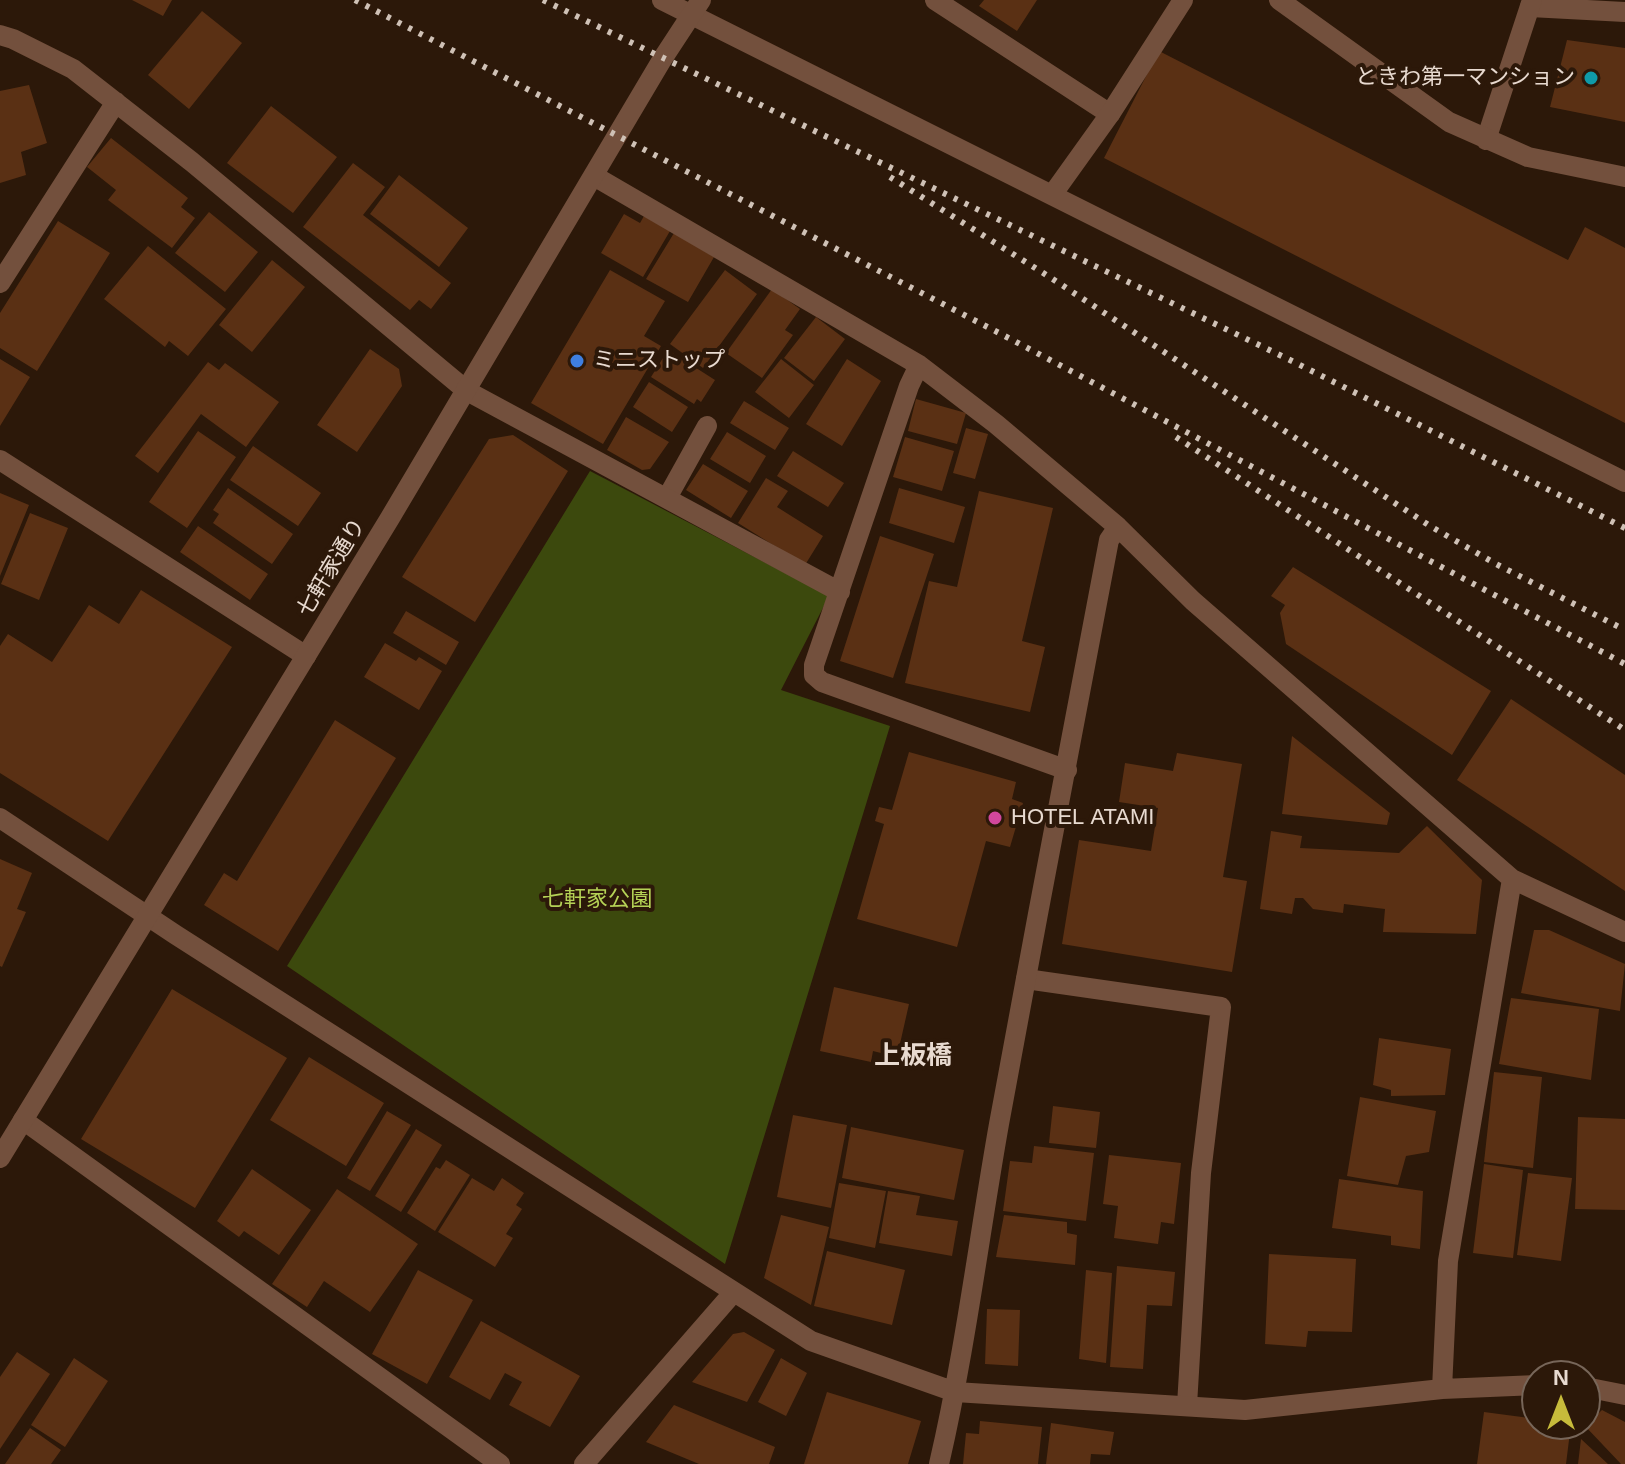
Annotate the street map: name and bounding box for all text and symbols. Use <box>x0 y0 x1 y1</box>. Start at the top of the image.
place label: ときわ第一マンション <box>1355 65 1575 91</box>
marker: ときわ第一マンション <box>1582 69 1600 87</box>
place label: ミニストップ <box>593 348 725 374</box>
marker: ミニストップ <box>568 352 586 370</box>
street label: 七軒家通り <box>292 514 372 622</box>
place label: HOTEL ATAMI <box>1011 805 1154 831</box>
marker: HOTEL ATAMI <box>986 809 1004 827</box>
park label: 七軒家公園 <box>542 887 652 913</box>
district label: 上板橋 <box>874 1041 952 1073</box>
north arrow <box>1521 1360 1601 1440</box>
text: N <box>1553 1365 1569 1390</box>

